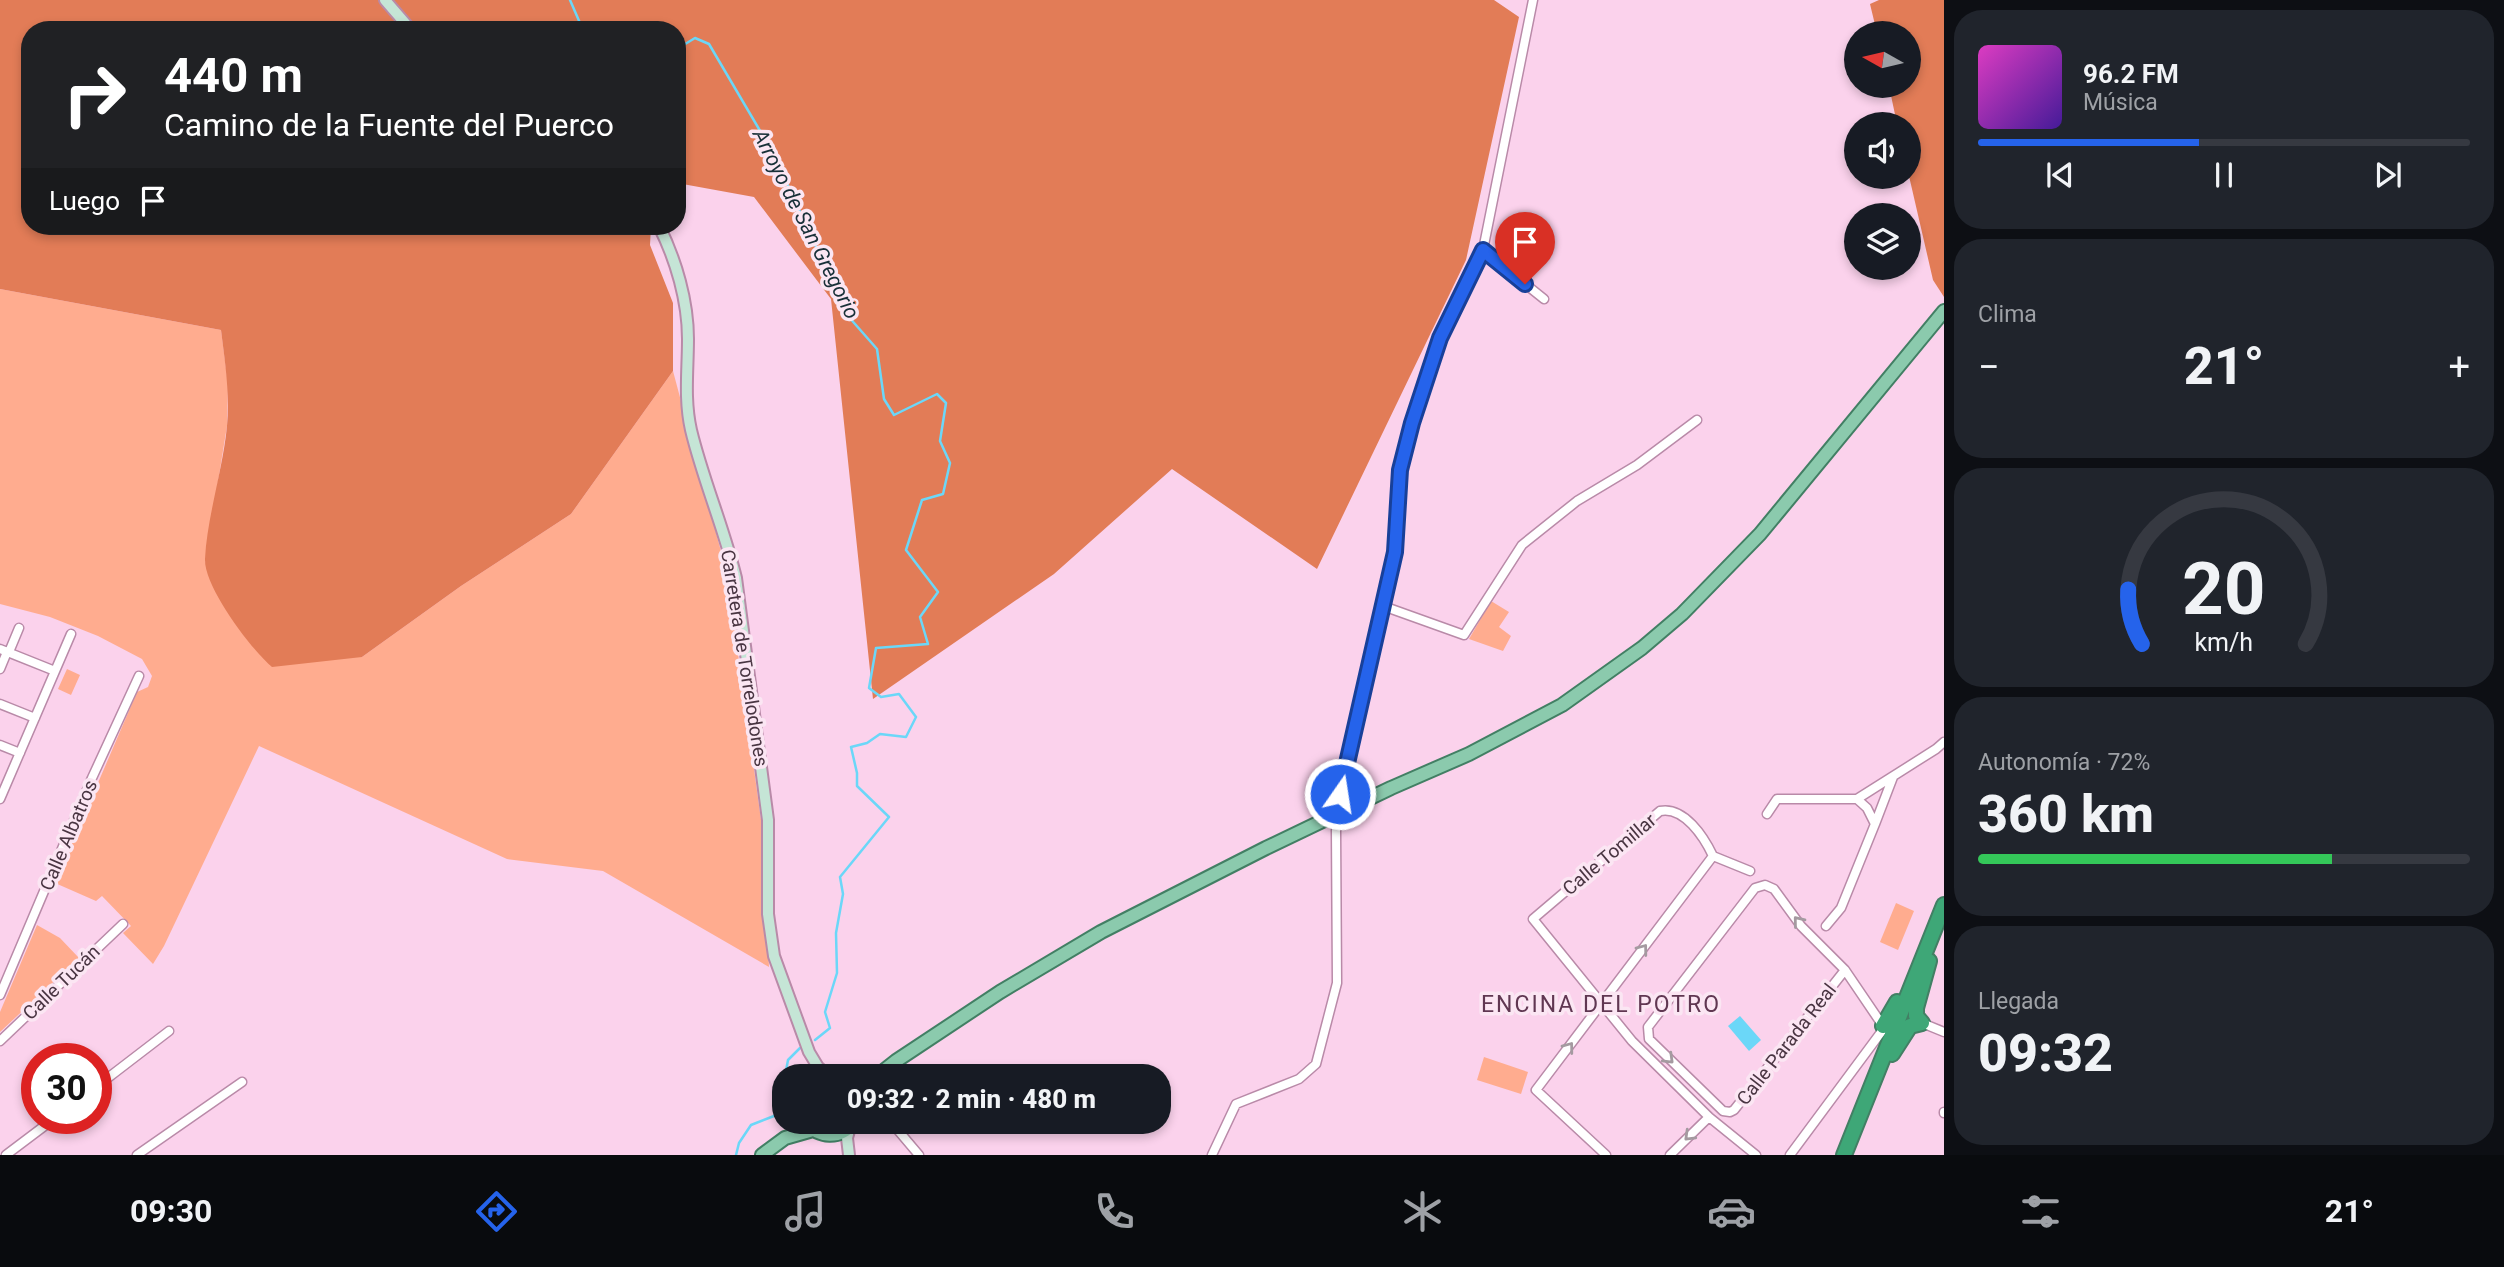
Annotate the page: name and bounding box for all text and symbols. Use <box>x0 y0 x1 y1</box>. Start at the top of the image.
north arrow <box>1844 21 1922 98</box>
map controls <box>1844 21 1921 280</box>
text: 440 m <box>164 47 303 104</box>
icon: right <box>49 49 140 140</box>
text: 96.2 FM <box>2083 59 2179 89</box>
text: Música <box>2083 89 2158 116</box>
text: Camino de la Fuente del Puerco <box>164 106 614 144</box>
button: sound <box>1844 112 1921 189</box>
water label: Arroyo de San Gregorio <box>747 124 864 323</box>
icon: previous <box>2041 156 2079 194</box>
icon: pause <box>2205 156 2243 194</box>
icon: next <box>2369 156 2407 194</box>
icon: arrive <box>134 182 172 220</box>
text: Luego <box>49 186 120 216</box>
button: layers <box>1844 203 1921 280</box>
pin <box>1495 212 1555 284</box>
icon: arrive <box>1506 223 1544 261</box>
text: Clima <box>1978 301 2037 328</box>
text: 21° <box>2184 336 2264 397</box>
text: − <box>1978 345 2000 389</box>
text: + <box>2448 345 2470 389</box>
text: 20 <box>2182 546 2266 632</box>
street label: Carretera de Torrelodones <box>716 548 773 768</box>
text: km/h <box>2195 627 2253 656</box>
text: Autonomía · 72% <box>1978 749 2150 776</box>
position arrow <box>1303 757 1377 831</box>
street label: Calle Albatros <box>35 776 102 894</box>
text: 360 km <box>1978 784 2154 845</box>
street label: Calle Tomillar <box>1558 808 1661 900</box>
one-way arrow <box>1793 916 1806 928</box>
street label: Calle Tucán <box>18 940 105 1025</box>
one-way arrow <box>1634 944 1647 956</box>
street label: Calle Parada Real <box>1732 979 1841 1110</box>
text: Llegada <box>1978 988 2059 1015</box>
district label: ENCINA DEL POTRO <box>1481 991 1721 1018</box>
text: 09:32 <box>1978 1023 2113 1084</box>
one-way arrow <box>1560 1042 1573 1054</box>
speed limit sign: 30 <box>21 1043 112 1134</box>
one-way arrow <box>1661 1051 1674 1064</box>
text: 09:32 · 2 min · 480 m <box>847 1084 1096 1114</box>
one-way arrow <box>1685 1127 1698 1140</box>
icon: directions <box>472 1187 521 1236</box>
icon: music <box>781 1187 830 1236</box>
icon: phone <box>1090 1187 1139 1236</box>
icon: climate <box>1398 1187 1447 1236</box>
icon: car <box>1707 1187 1756 1236</box>
icon: filters <box>2016 1187 2065 1236</box>
text: 09:30 <box>130 1192 212 1230</box>
text: 21° <box>2325 1192 2374 1230</box>

